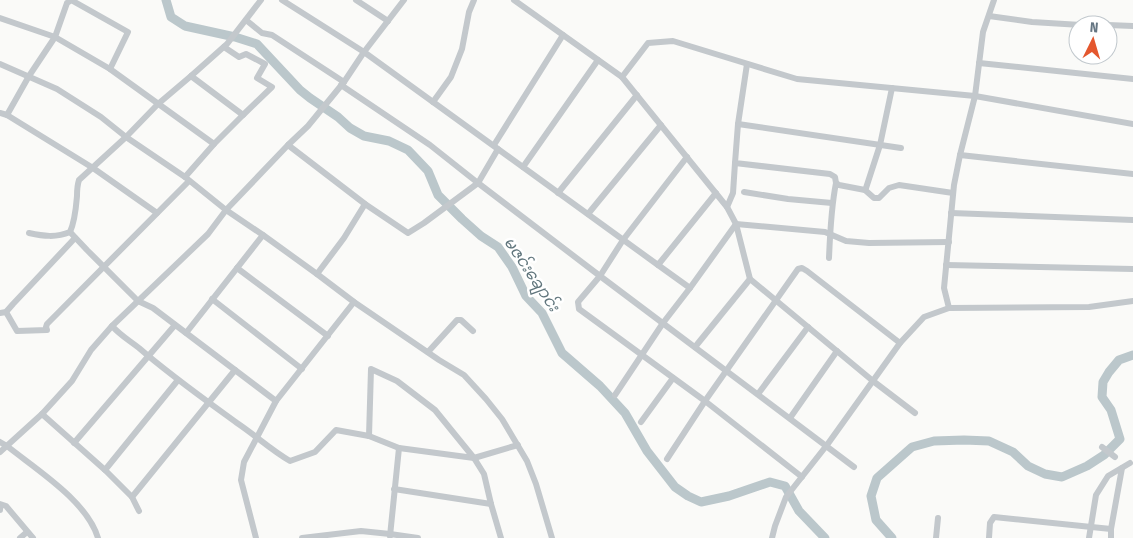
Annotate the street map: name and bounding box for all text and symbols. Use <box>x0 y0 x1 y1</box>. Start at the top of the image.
north arrow <box>1068 15 1118 65</box>
text: N <box>1089 19 1099 36</box>
water label: မဇင်းချောင်း <box>497 232 566 318</box>

